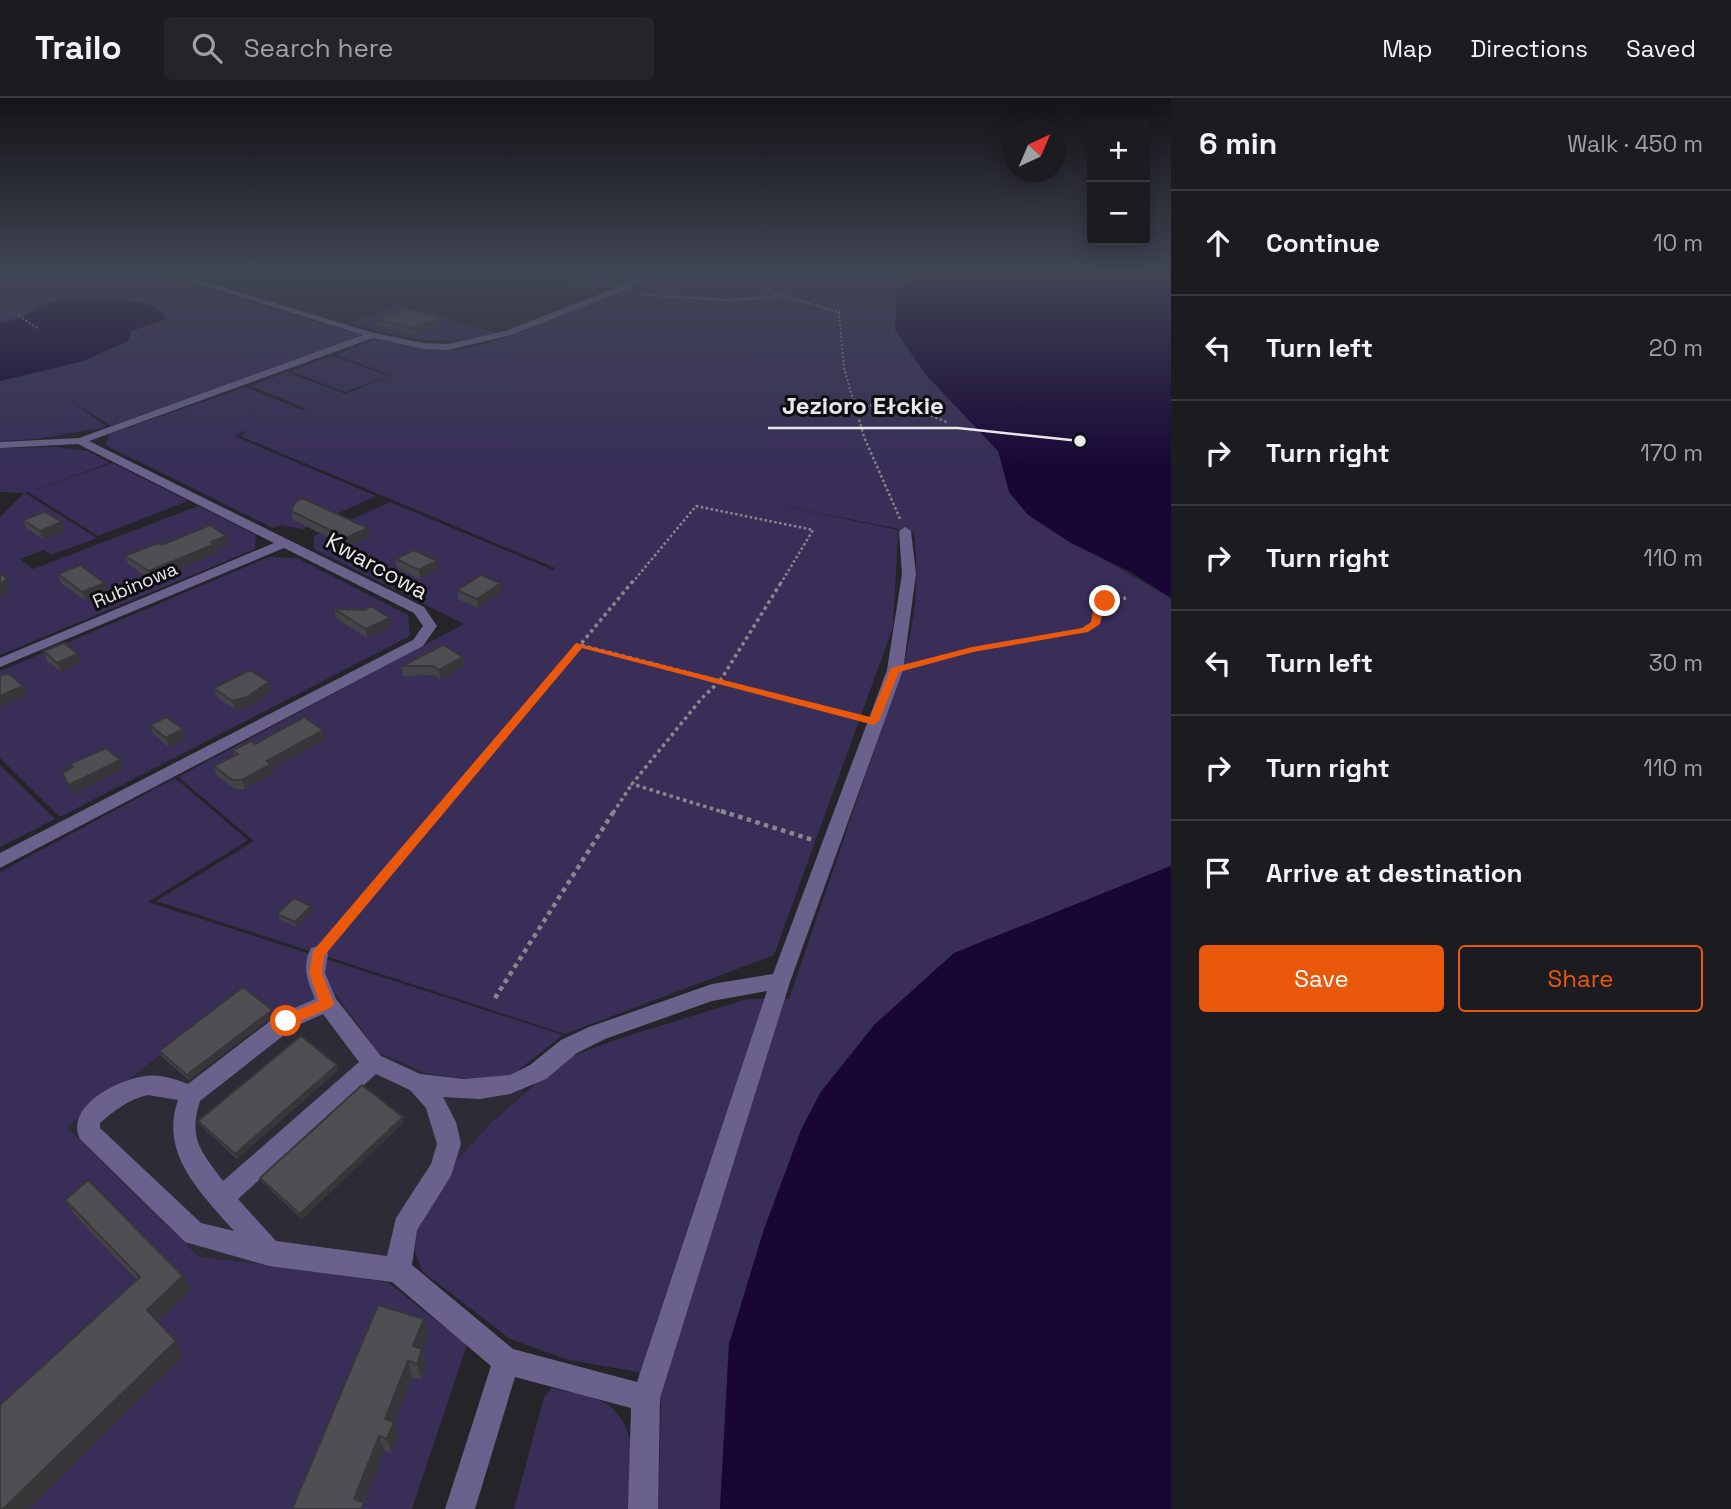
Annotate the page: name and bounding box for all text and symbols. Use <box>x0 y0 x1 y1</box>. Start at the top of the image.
search box <box>164 17 654 80</box>
text: Trailo <box>35 27 122 69</box>
icon: search <box>188 29 226 67</box>
text: Search here <box>244 31 394 65</box>
text: Map <box>1382 33 1432 64</box>
text: Directions <box>1470 33 1588 64</box>
text: Saved <box>1626 33 1696 64</box>
north arrow <box>1003 119 1066 182</box>
map controls <box>1087 119 1150 245</box>
button: + <box>1087 119 1150 182</box>
text: 6 min <box>1199 124 1277 163</box>
text: Walk · 450 m <box>1567 129 1703 159</box>
button: − <box>1087 182 1150 245</box>
icon: ahead <box>1199 224 1237 262</box>
text: Continue <box>1266 226 1380 260</box>
text: 10 m <box>1653 228 1703 258</box>
icon: left <box>1199 329 1237 367</box>
text: Turn left <box>1266 331 1373 365</box>
text: 20 m <box>1649 333 1703 363</box>
callout: Jezioro Ełckie <box>768 383 958 428</box>
text: Jezioro Ełckie <box>782 390 944 421</box>
icon: right <box>1199 434 1237 472</box>
text: Turn right <box>1266 436 1390 470</box>
text: 170 m <box>1640 438 1703 468</box>
street label: Kwarcowa <box>321 526 433 606</box>
icon: right <box>1199 539 1237 577</box>
text: Turn right <box>1266 541 1390 575</box>
text: 110 m <box>1643 543 1703 573</box>
street label: Rubinowa <box>89 556 181 614</box>
route end <box>1089 585 1120 616</box>
icon: left <box>1199 644 1237 682</box>
text: Turn left <box>1266 646 1373 680</box>
text: 30 m <box>1649 648 1703 678</box>
icon: right <box>1199 749 1237 787</box>
text: Turn right <box>1266 751 1390 785</box>
text: 110 m <box>1643 753 1703 783</box>
icon: arrive <box>1199 854 1237 892</box>
text: Arrive at destination <box>1266 856 1523 890</box>
button: Save <box>1199 945 1444 1012</box>
button: Share <box>1458 945 1703 1012</box>
route start <box>270 1005 301 1036</box>

